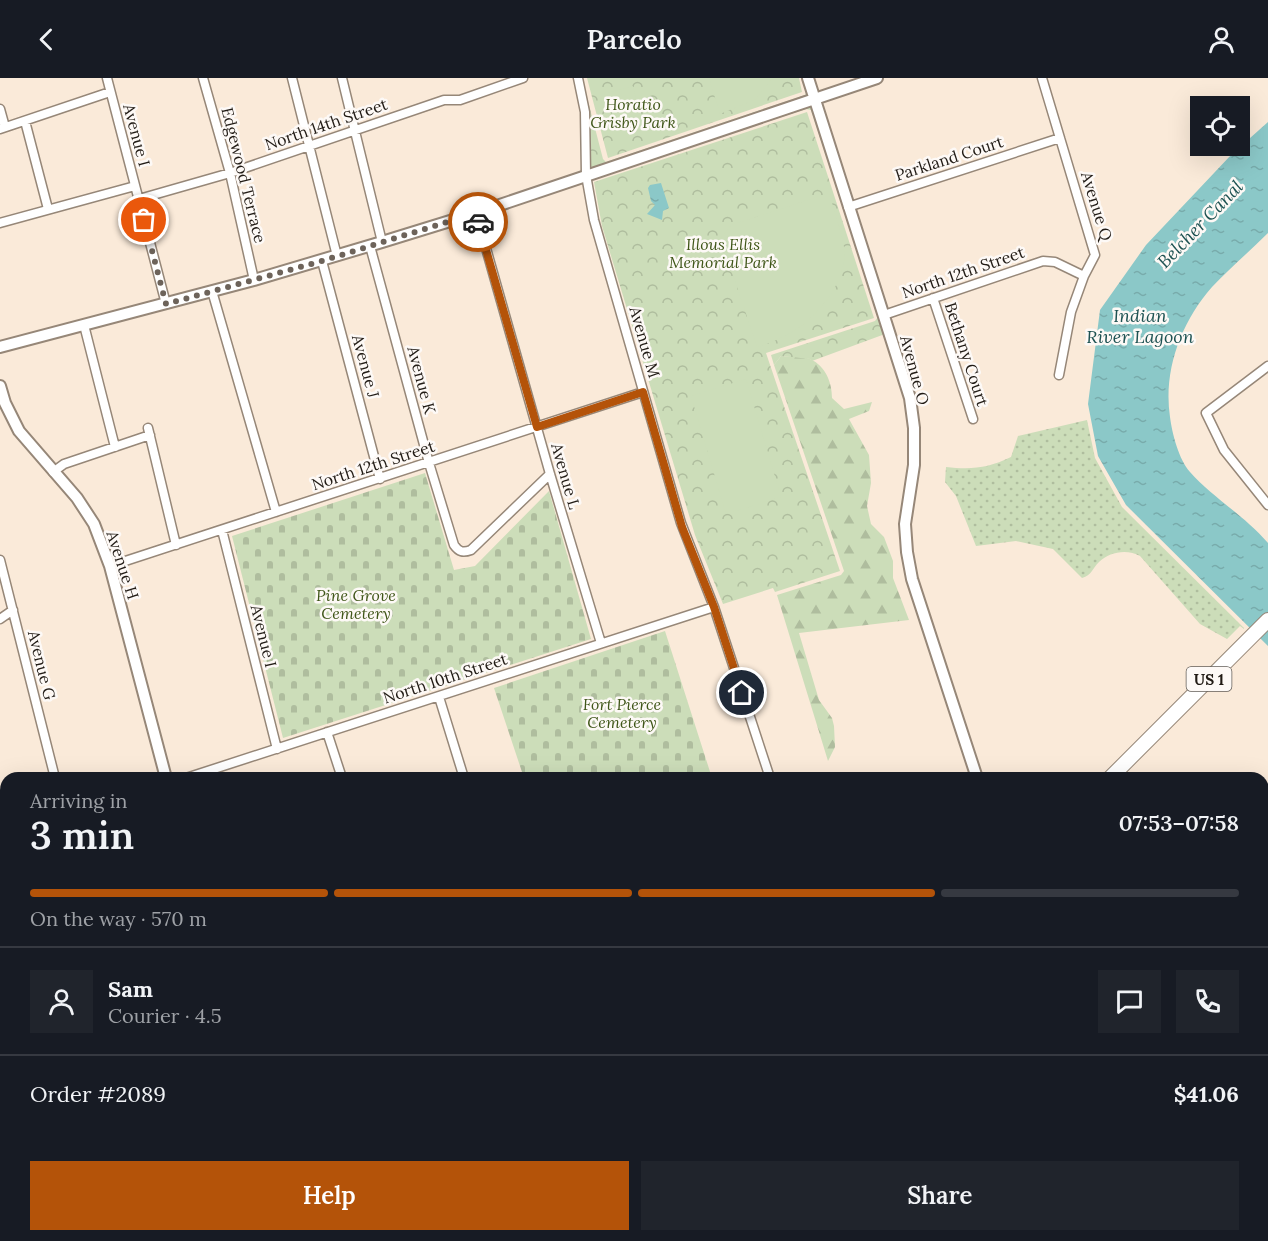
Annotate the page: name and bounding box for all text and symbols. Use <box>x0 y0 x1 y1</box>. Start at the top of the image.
text: Parcelo <box>586 22 682 56</box>
icon: back <box>30 23 63 56</box>
icon: person <box>1205 23 1238 56</box>
street label: North 14th Street <box>262 93 391 154</box>
park label: Horatio Grisby Park <box>590 94 676 132</box>
map controls <box>1190 96 1250 156</box>
button: locate <box>1190 96 1250 156</box>
street label: Avenue I <box>119 101 155 168</box>
street label: Edgewood Terrace <box>217 105 271 245</box>
street label: Parkland Court <box>892 131 1006 185</box>
street label: Avenue Q <box>1077 168 1117 243</box>
water label: Belcher Canal <box>1152 175 1248 273</box>
courier <box>448 192 508 252</box>
pin <box>118 194 169 245</box>
icon: bag <box>127 203 160 236</box>
icon: car <box>462 206 495 239</box>
park label: Illous Ellis Memorial Park <box>669 234 777 272</box>
street label: North 12th Street <box>899 241 1028 302</box>
street label: Bethany Court <box>941 299 993 409</box>
street label: Avenue M <box>625 303 665 380</box>
water label: Indian River Lagoon <box>1086 304 1194 348</box>
street label: Avenue J <box>348 331 384 400</box>
street label: Avenue O <box>896 332 934 407</box>
street label: Avenue K <box>403 343 441 416</box>
street label: North 12th Street <box>309 435 438 494</box>
street label: Avenue L <box>547 440 585 511</box>
street label: Avenue H <box>102 527 143 602</box>
park label: Pine Grove Cemetery <box>316 585 396 623</box>
street label: Avenue I <box>246 602 281 669</box>
street label: Avenue G <box>24 627 60 702</box>
street label: North 10th Street <box>380 648 510 708</box>
pin <box>716 667 767 718</box>
road number: US 1 <box>1186 667 1232 691</box>
icon: home <box>725 676 758 709</box>
park label: Fort Pierce Cemetery <box>583 694 662 732</box>
text: Arriving in <box>30 788 127 813</box>
text: 07:53–07:58 <box>1119 809 1239 837</box>
text: 3 min <box>30 810 134 860</box>
text: On the way · 570 m <box>30 906 207 931</box>
button: person <box>30 970 93 1033</box>
button: chat <box>1098 970 1161 1033</box>
button: phone <box>1176 970 1239 1033</box>
text: Sam <box>108 975 153 1003</box>
text: Courier · 4.5 <box>108 1003 222 1028</box>
text: Order #2089 <box>30 1080 166 1108</box>
text: $41.06 <box>1174 1080 1239 1108</box>
button: Help <box>30 1161 629 1230</box>
button: Share <box>641 1161 1239 1230</box>

